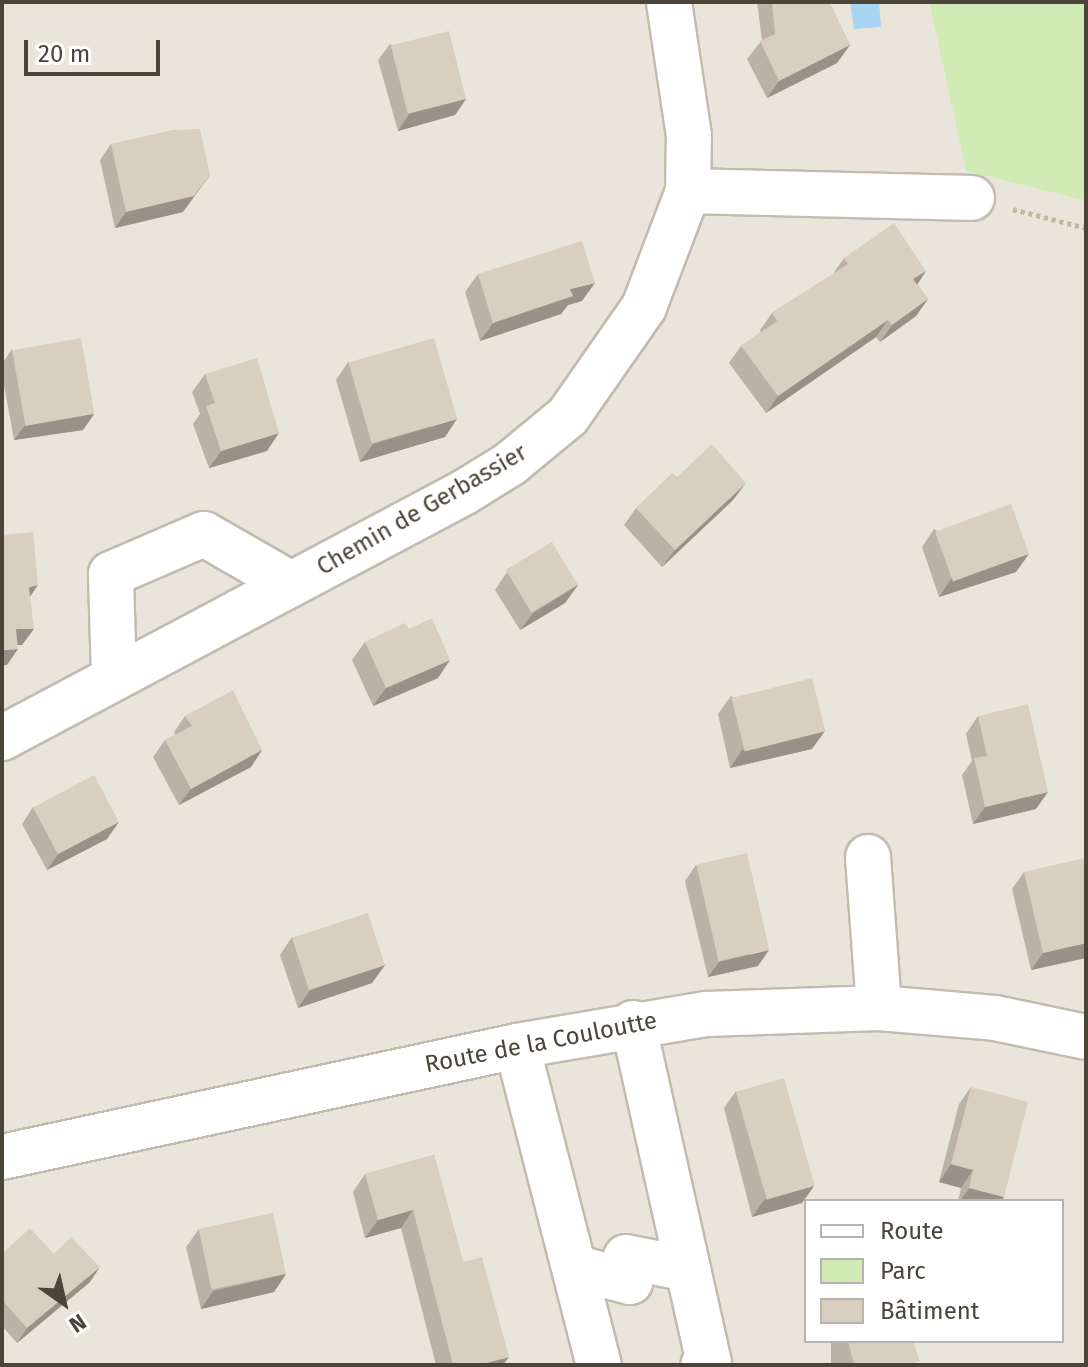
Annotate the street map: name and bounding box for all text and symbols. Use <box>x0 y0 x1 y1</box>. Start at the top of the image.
scale bar <box>28 24 164 74</box>
text: 20 m <box>38 40 90 68</box>
street label: Chemin de Gerbassier <box>312 438 532 582</box>
street label: Route de la Couloutte <box>422 1006 660 1080</box>
legend <box>804 1199 1064 1343</box>
text: Route <box>880 1217 944 1245</box>
text: Parc <box>880 1257 926 1285</box>
north arrow <box>24 1263 104 1343</box>
text: Bâtiment <box>880 1297 979 1325</box>
text: N <box>64 1308 91 1339</box>

